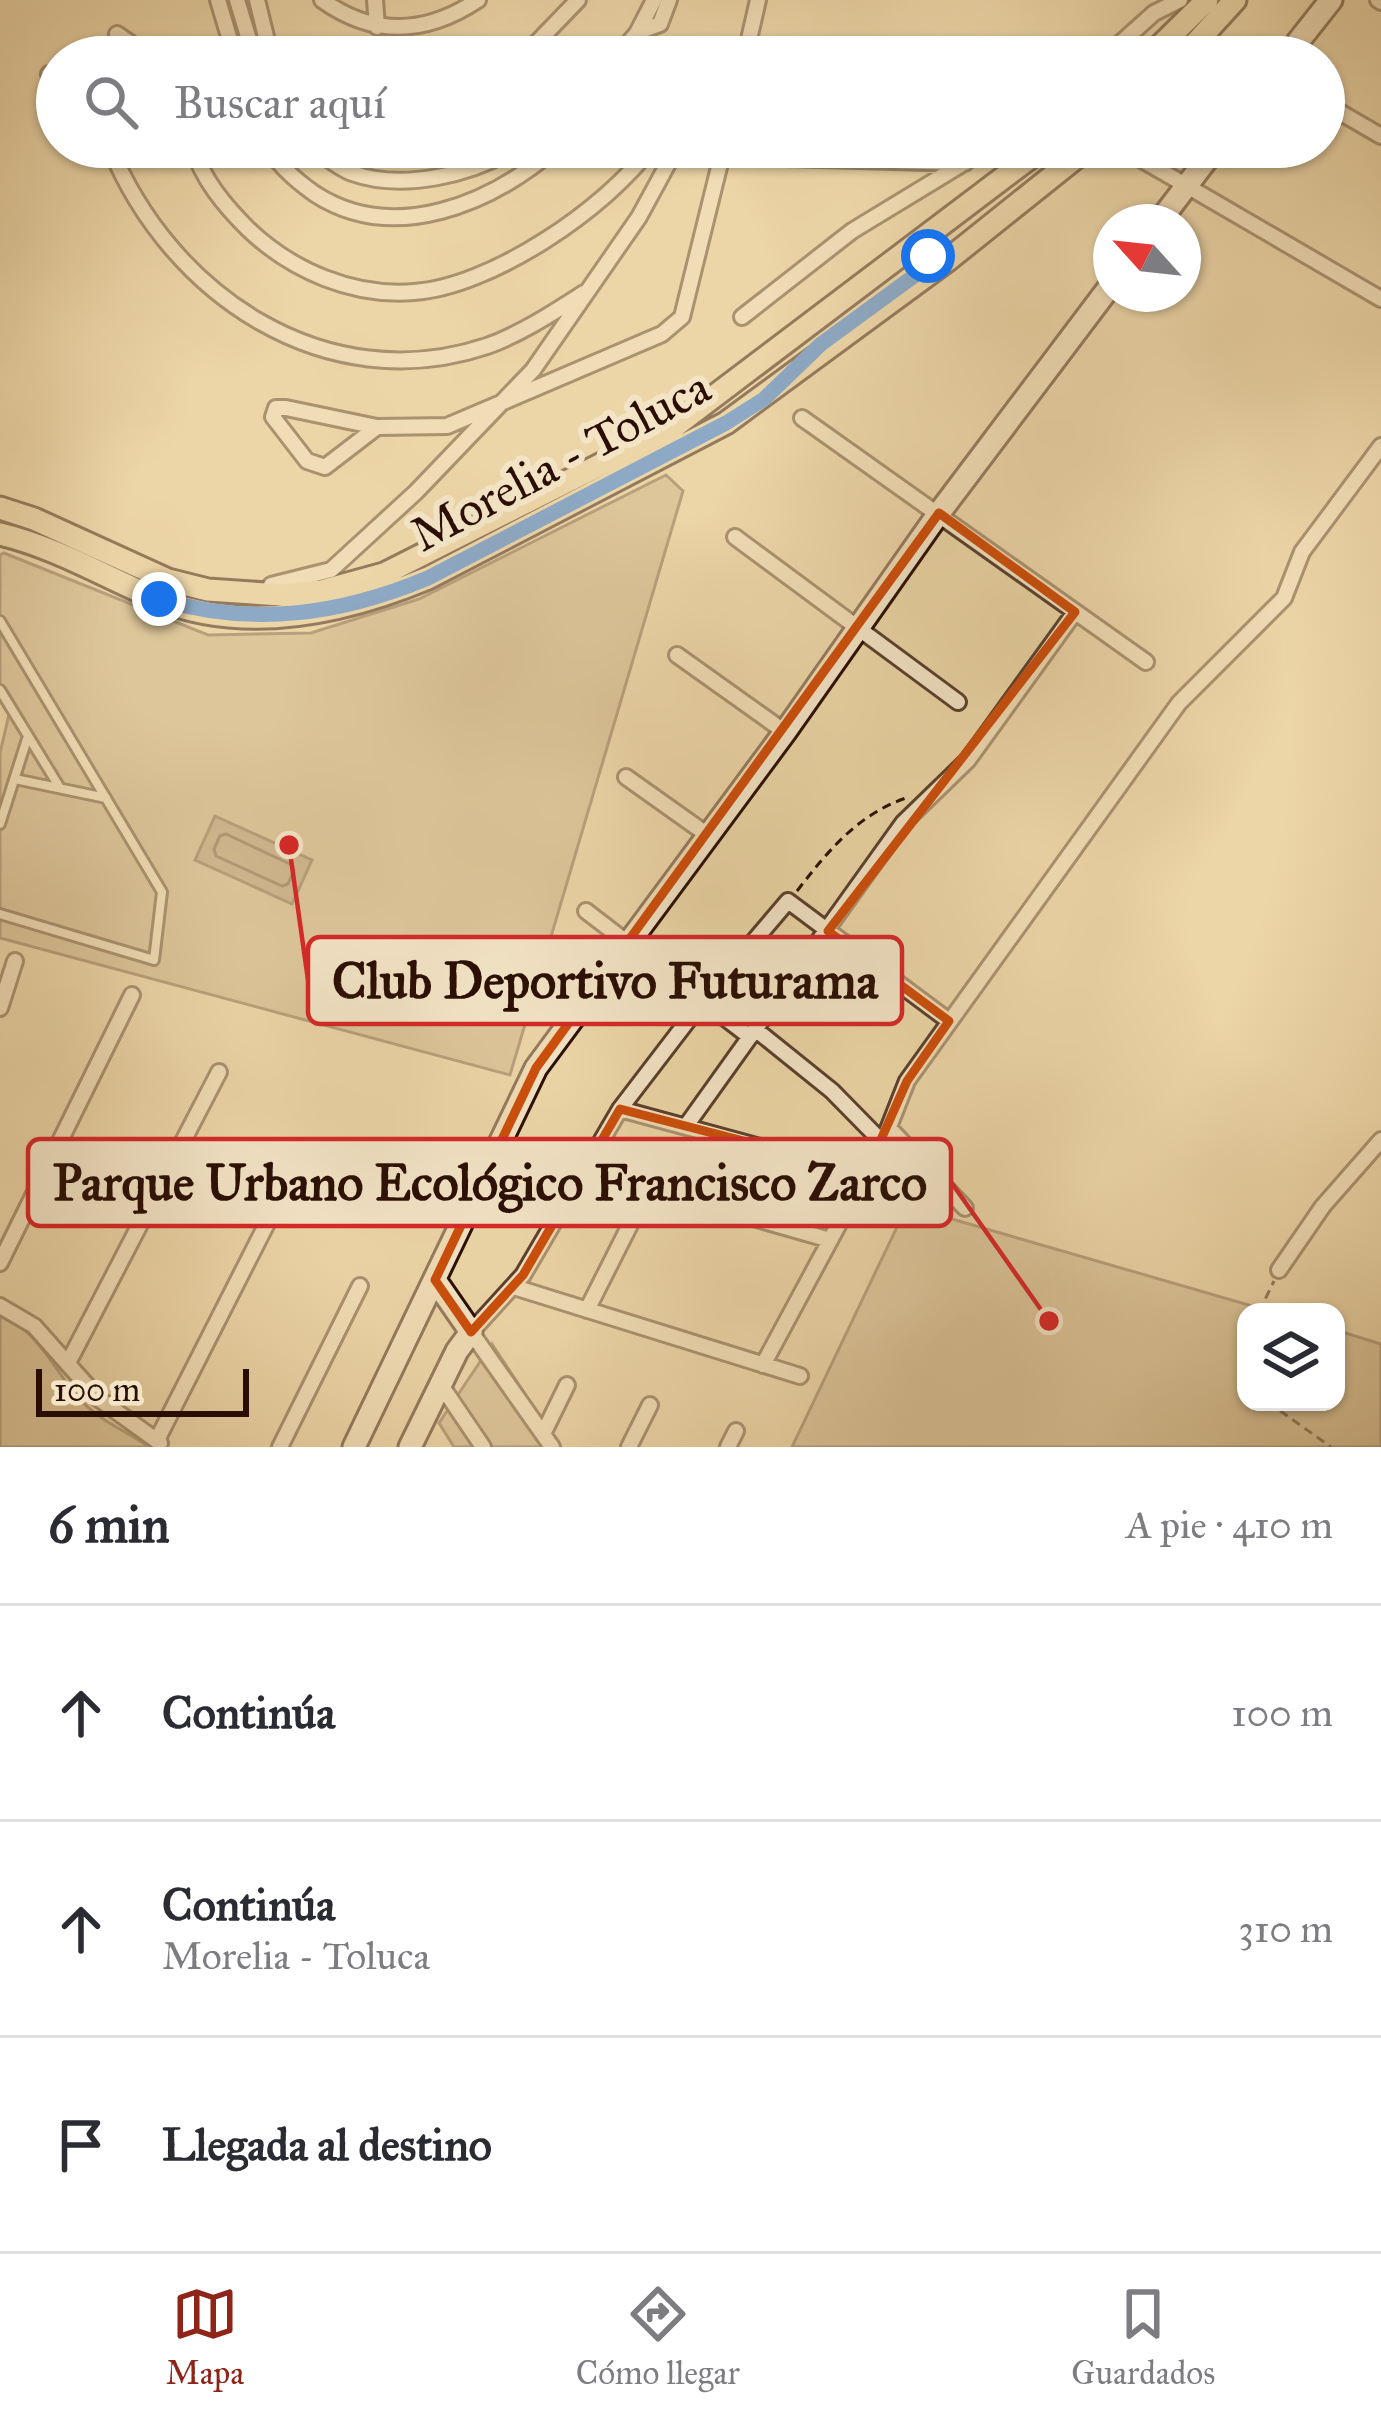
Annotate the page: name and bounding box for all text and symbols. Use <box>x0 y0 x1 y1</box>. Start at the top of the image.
search box <box>36 36 1345 168</box>
icon: search <box>78 69 144 135</box>
text: Buscar aquí <box>174 75 386 130</box>
north arrow <box>1093 204 1201 312</box>
route start <box>901 229 955 283</box>
street label: Morelia - Toluca <box>401 357 720 564</box>
route end <box>132 572 186 626</box>
callout: Club Deportivo Futurama <box>308 937 902 1024</box>
text: Club Deportivo Futurama <box>332 950 880 1012</box>
callout: Parque Urbano Ecológico Francisco Zarco <box>28 1139 951 1226</box>
text: Parque Urbano Ecológico Francisco Zarco <box>53 1152 927 1214</box>
map controls <box>1237 1303 1345 1411</box>
button: layers <box>1237 1303 1345 1411</box>
scale bar <box>36 1363 249 1416</box>
text: 100 m <box>54 1370 140 1410</box>
text: 6 min <box>48 1494 170 1556</box>
text: A pie · 410 m <box>1126 1501 1333 1549</box>
icon: ahead <box>48 1680 114 1746</box>
text: Continúa <box>162 1685 335 1740</box>
text: 100 m <box>1231 1689 1333 1737</box>
text: Continúa <box>162 1877 335 1932</box>
icon: ahead <box>48 1896 114 1962</box>
text: 310 m <box>1238 1905 1333 1953</box>
text: Morelia - Toluca <box>162 1932 430 1980</box>
icon: arrive <box>48 2112 114 2178</box>
text: Llegada al destino <box>162 2117 492 2172</box>
tab: Mapa <box>166 2281 244 2393</box>
tab: Cómo llegar <box>576 2281 740 2393</box>
tab: Guardados <box>1071 2281 1215 2393</box>

